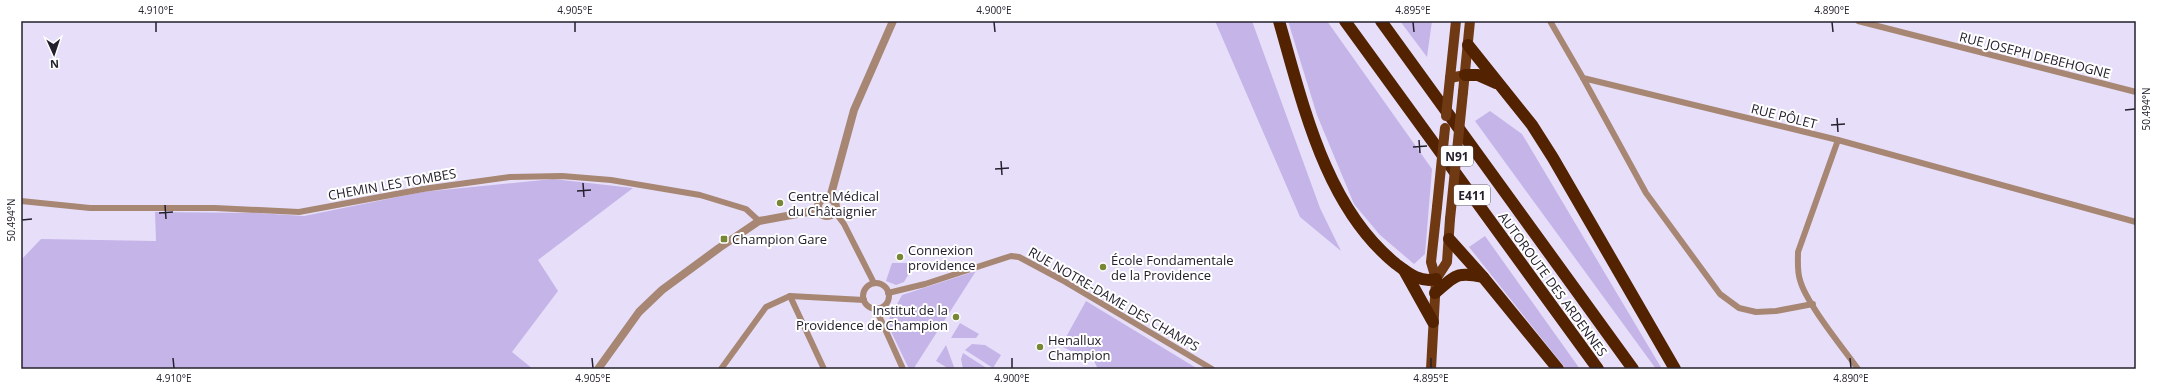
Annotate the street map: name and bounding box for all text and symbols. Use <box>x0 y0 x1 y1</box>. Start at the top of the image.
text: 4.910°E <box>138 3 174 17</box>
text: 4.905°E <box>557 3 593 17</box>
text: 4.900°E <box>976 3 1012 17</box>
text: 4.895°E <box>1395 3 1431 17</box>
text: 4.890°E <box>1814 3 1850 17</box>
street label: RUE JOSEPH DEBEHOGNE <box>1957 27 2113 83</box>
north arrow <box>34 34 74 74</box>
text: N <box>50 57 59 72</box>
text: 50.494°N <box>2139 87 2153 131</box>
street label: RUE PÔLET <box>1749 99 1820 133</box>
road number: N91 <box>1441 146 1473 166</box>
street label: CHEMIN LES TOMBES <box>327 164 457 204</box>
road number: E411 <box>1454 185 1490 205</box>
place label: Centre Médical du Châtaignier <box>788 187 879 220</box>
text: 50.494°N <box>4 198 18 242</box>
marker: Centre Médical du Châtaignier <box>775 198 785 208</box>
street label: AUTOROUTE DES ARDENNES <box>1494 208 1612 360</box>
place label: Champion Gare <box>732 230 827 248</box>
marker: Champion Gare <box>719 234 729 244</box>
place label: Connexion providence <box>908 241 976 274</box>
street label: RUE NOTRE-DAME DES CHAMPS <box>1025 243 1203 355</box>
place label: École Fondamentale de la Providence <box>1111 251 1234 284</box>
marker: Connexion providence <box>895 252 905 262</box>
marker: École Fondamentale de la Providence <box>1098 262 1108 272</box>
place label: Institut de la Providence de Champion <box>796 301 948 334</box>
marker: Institut de la Providence de Champion <box>951 312 961 322</box>
place label: Henallux Champion <box>1048 331 1110 364</box>
marker: Henallux Champion <box>1035 342 1045 352</box>
text: 4.910°E <box>156 371 192 385</box>
text: 4.905°E <box>575 371 611 385</box>
text: 4.900°E <box>994 371 1030 385</box>
text: 4.895°E <box>1413 371 1449 385</box>
text: 4.890°E <box>1833 371 1869 385</box>

